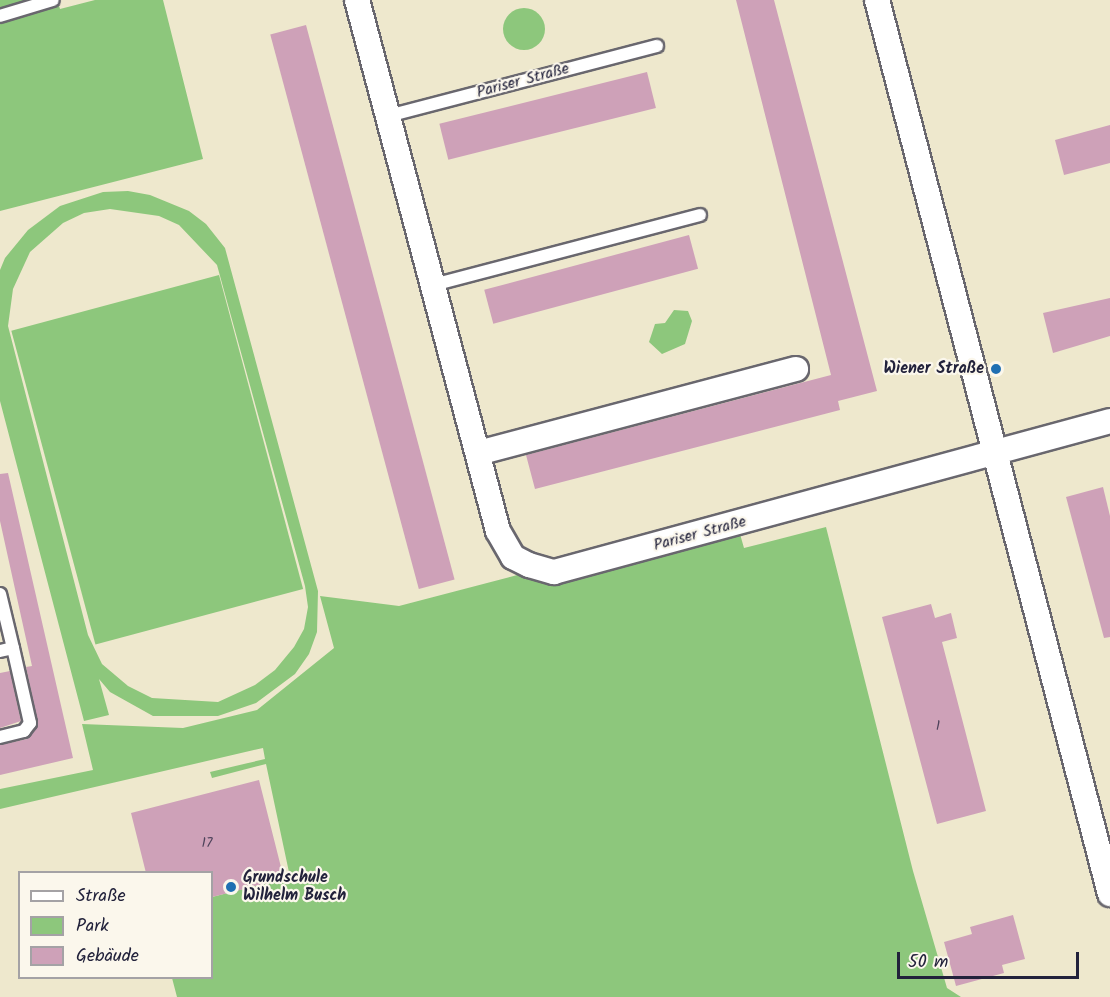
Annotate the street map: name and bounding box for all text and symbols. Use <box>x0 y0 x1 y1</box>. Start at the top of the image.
street label: Pariser Straße <box>475 59 571 103</box>
place label: Wiener Straße <box>883 359 984 379</box>
marker: Wiener Straße <box>989 362 1003 376</box>
street label: Pariser Straße <box>652 512 748 556</box>
house number: 1 <box>936 718 940 734</box>
house number: 17 <box>202 835 212 851</box>
place label: Grundschule Wilhelm Busch <box>243 868 346 906</box>
legend <box>18 871 213 979</box>
marker: Grundschule Wilhelm Busch <box>224 880 238 894</box>
text: Straße <box>76 882 126 911</box>
text: Park <box>76 912 109 941</box>
scale bar <box>900 940 1082 978</box>
text: Gebäude <box>76 942 139 971</box>
text: 50 m <box>908 948 948 977</box>

